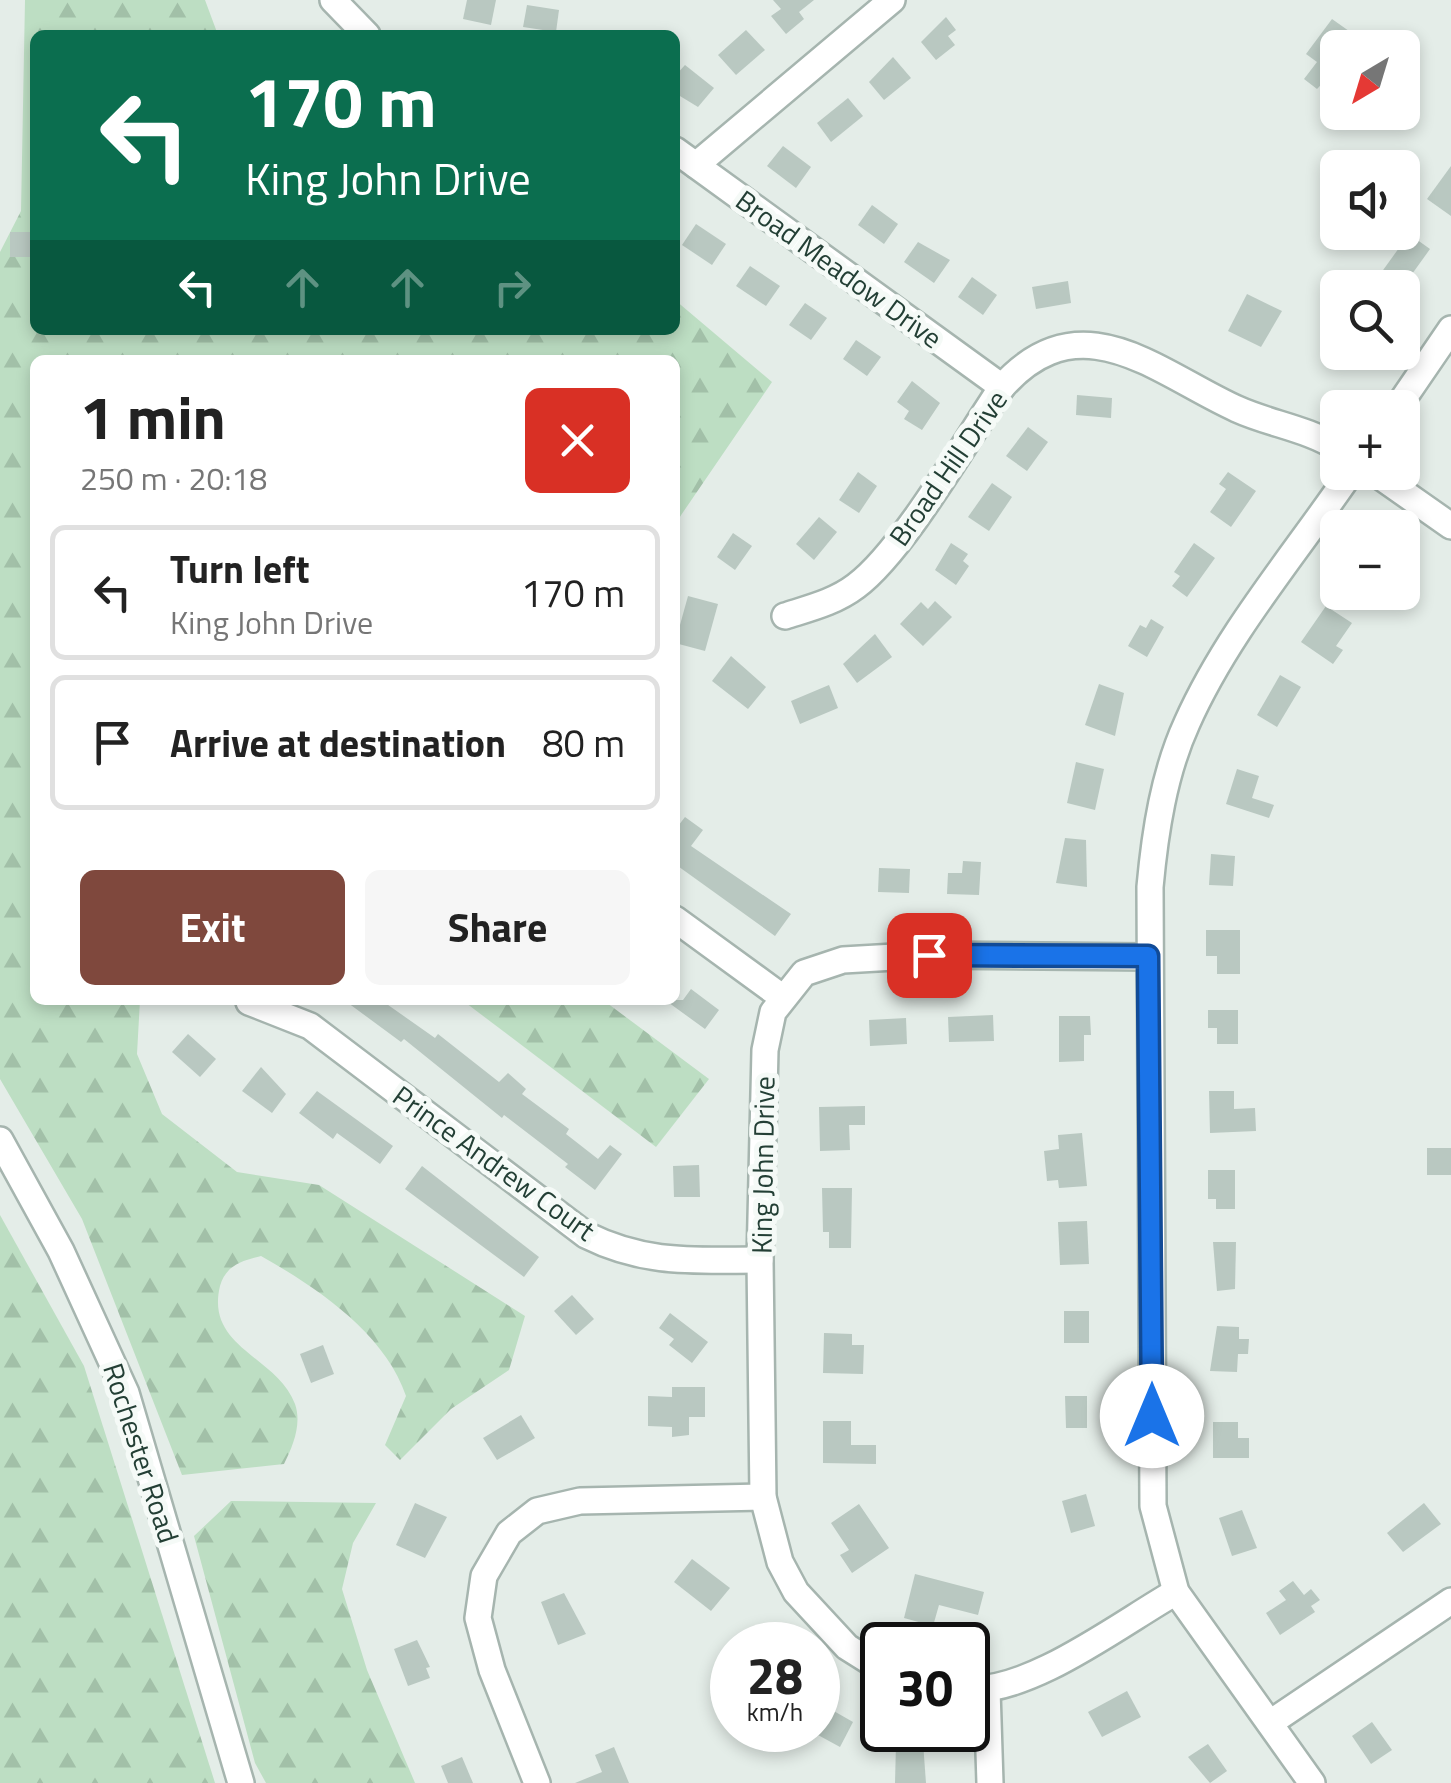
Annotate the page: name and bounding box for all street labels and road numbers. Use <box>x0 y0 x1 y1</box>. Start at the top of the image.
street label: Broad Meadow Drive <box>727 179 952 358</box>
street label: Broad Hill Drive <box>878 381 1017 555</box>
street label: Prince Andrew Court <box>384 1074 605 1251</box>
street label: King John Drive <box>739 1076 786 1254</box>
street label: Rochester Road <box>92 1357 191 1548</box>

